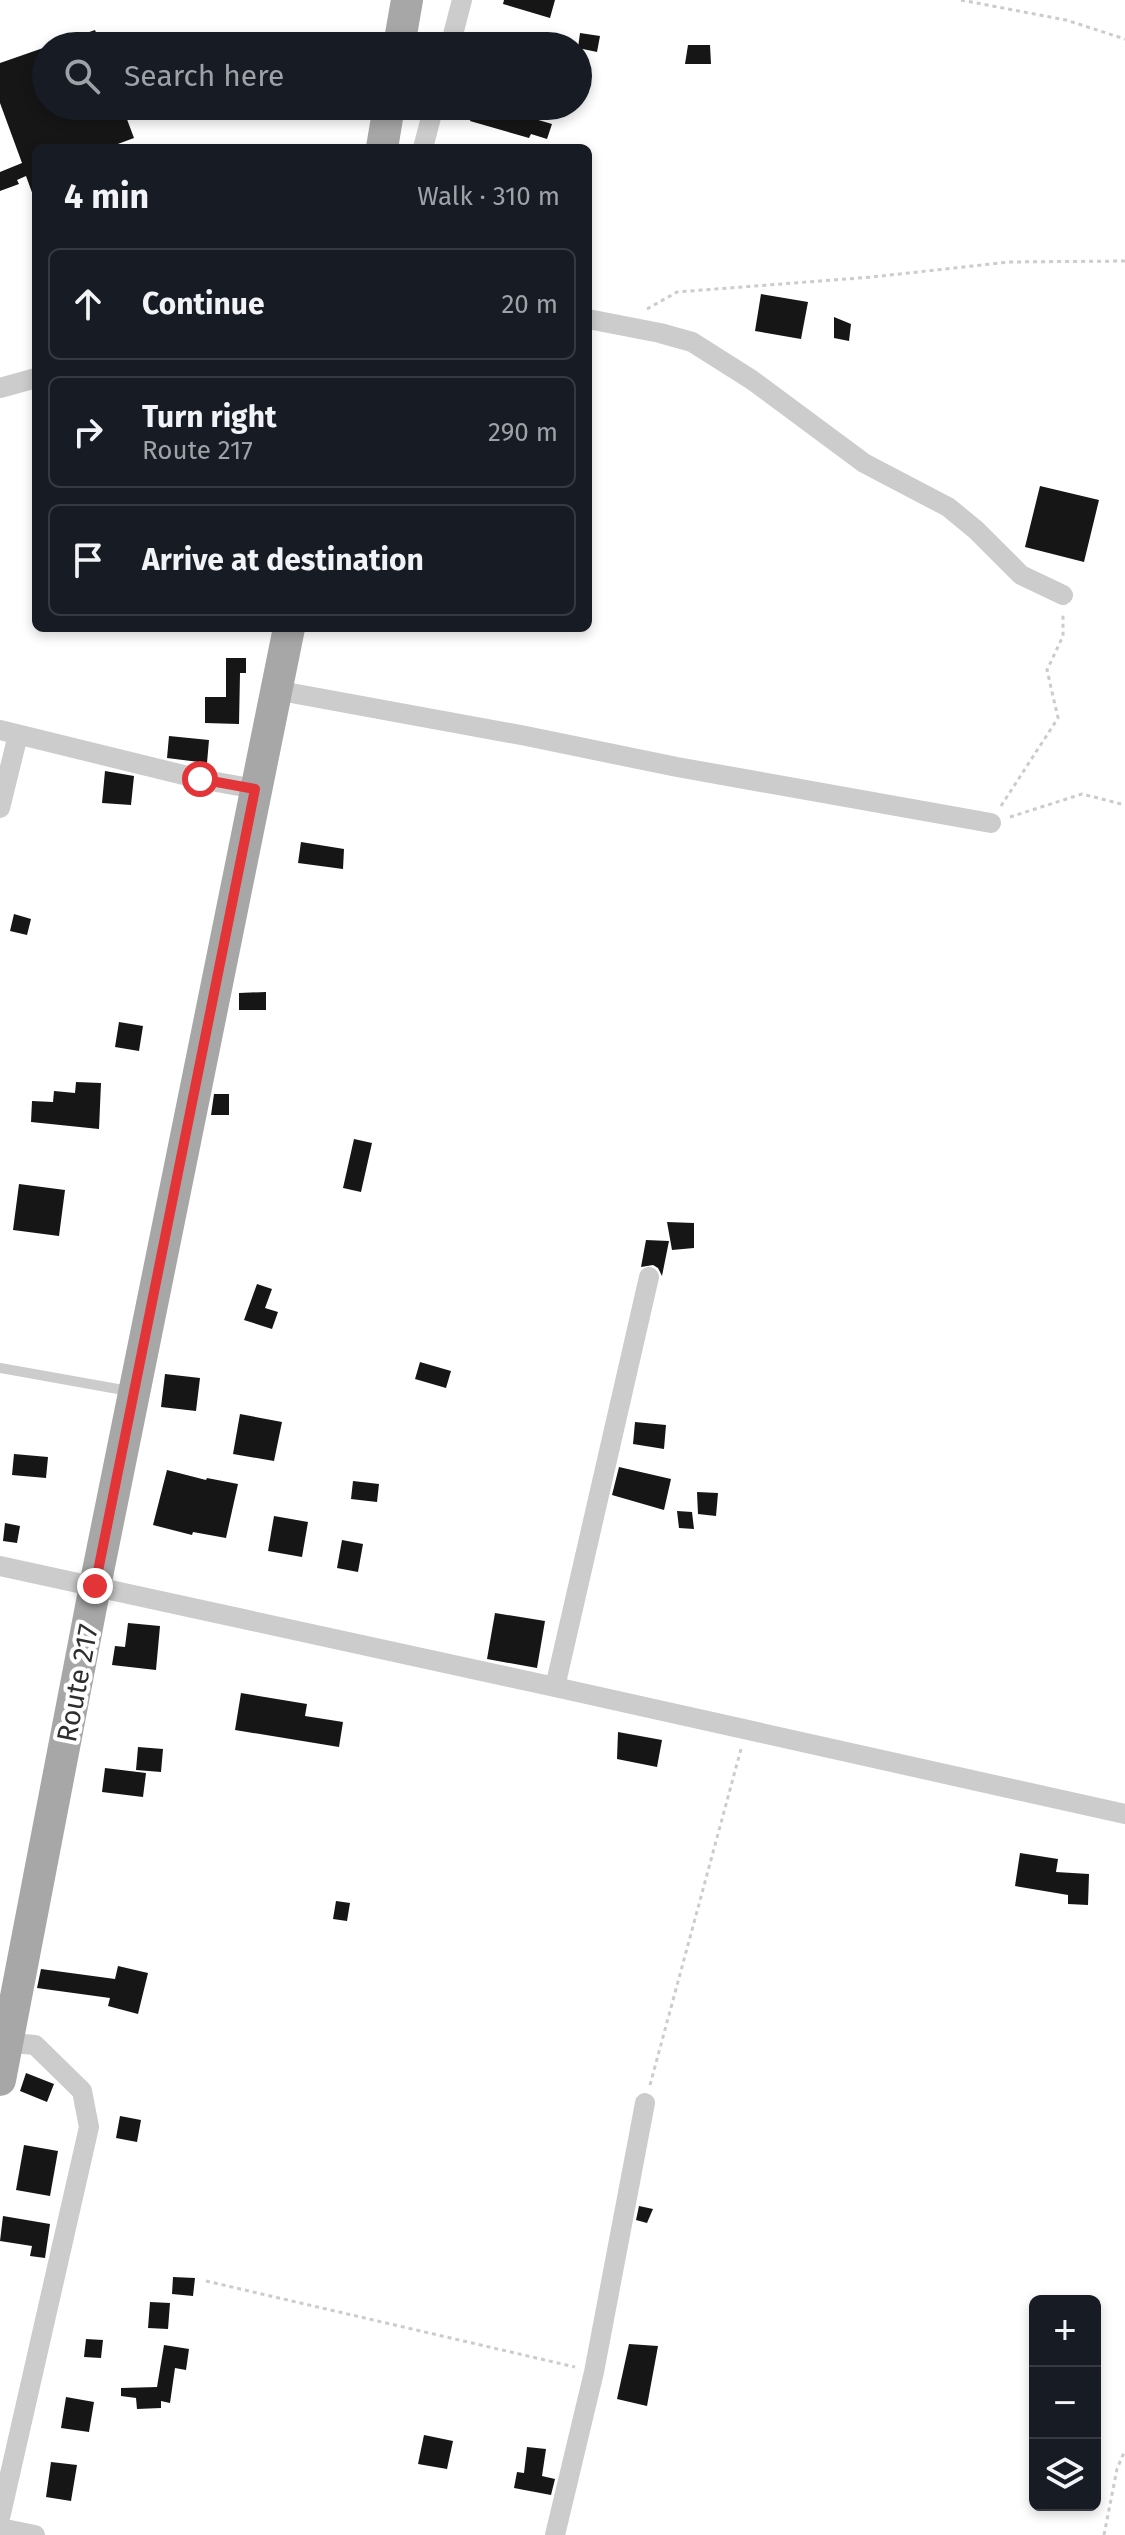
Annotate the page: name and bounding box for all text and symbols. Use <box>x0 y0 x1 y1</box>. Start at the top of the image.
search box <box>32 32 592 120</box>
icon: search <box>60 54 104 98</box>
text: Search here <box>124 58 284 94</box>
text: 4 min <box>64 176 149 217</box>
text: Walk · 310 m <box>417 181 560 212</box>
icon: ahead <box>66 282 110 326</box>
text: Continue <box>142 286 265 322</box>
text: 20 m <box>501 289 558 320</box>
text: Turn right <box>142 399 277 435</box>
icon: right <box>66 410 110 454</box>
text: 290 m <box>488 417 558 448</box>
text: Route 217 <box>142 435 253 466</box>
icon: arrive <box>66 538 110 582</box>
text: Arrive at destination <box>142 542 424 578</box>
route start <box>182 761 218 797</box>
route end <box>77 1568 113 1604</box>
street label: Route 217 <box>50 1621 105 1745</box>
map controls <box>1029 2295 1101 2511</box>
button: + <box>1029 2295 1101 2367</box>
button: − <box>1029 2367 1101 2439</box>
button: layers <box>1029 2439 1101 2511</box>

